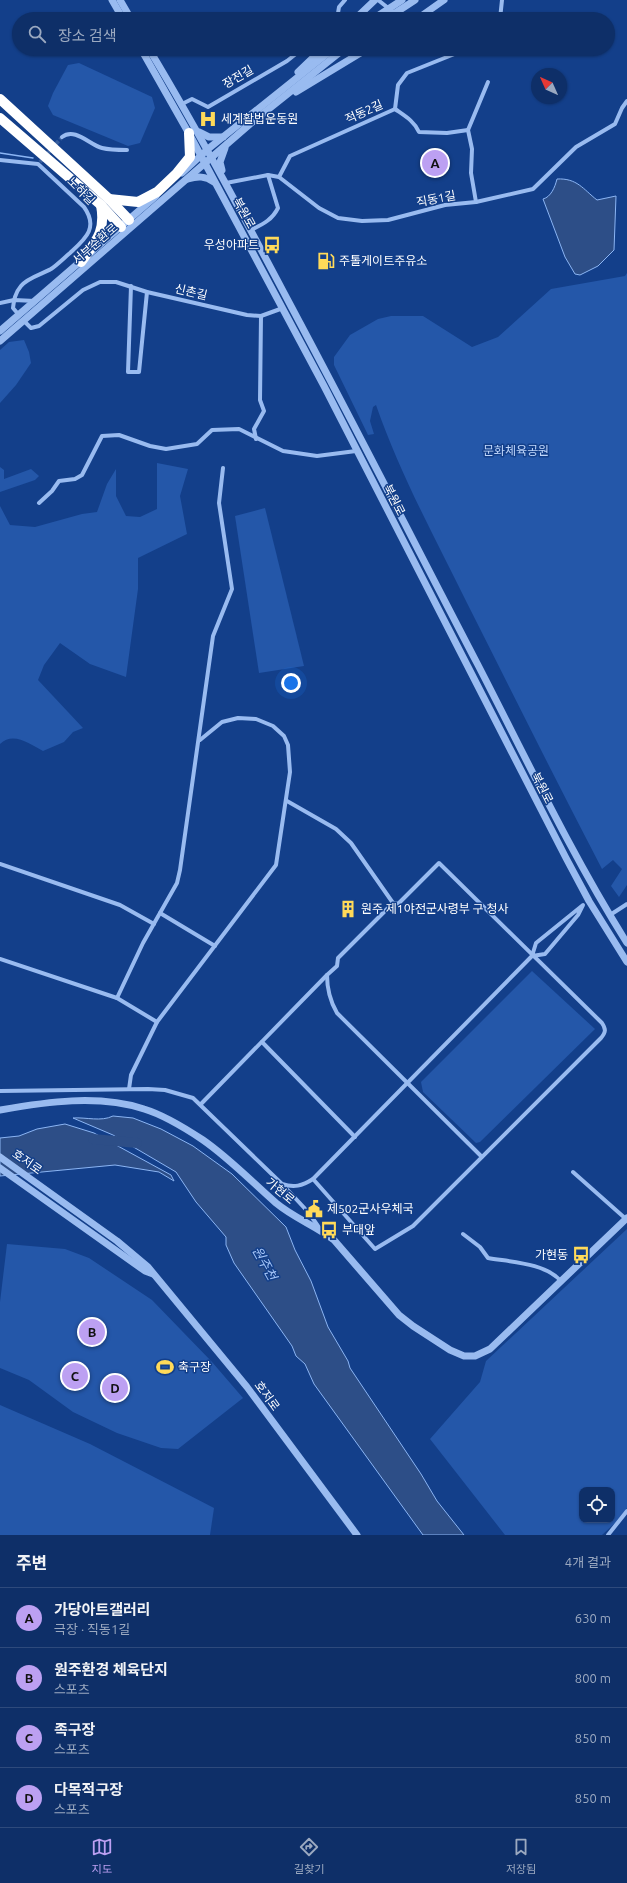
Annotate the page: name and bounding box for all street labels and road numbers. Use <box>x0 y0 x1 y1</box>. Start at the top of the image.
street label: 장전길 <box>220 63 255 90</box>
street label: 적동2길 <box>343 97 385 126</box>
street label: 노하길 <box>65 174 98 207</box>
street label: 직동1길 <box>415 188 457 209</box>
street label: 북원로 <box>231 195 258 230</box>
street label: 서부순환로 <box>70 221 120 267</box>
street label: 신촌길 <box>174 281 209 302</box>
street label: 북원로 <box>381 482 408 517</box>
street label: 북원로 <box>529 770 556 805</box>
street label: 호저로 <box>10 1147 45 1176</box>
street label: 가현로 <box>263 1175 297 1206</box>
street label: 호저로 <box>252 1378 282 1413</box>

